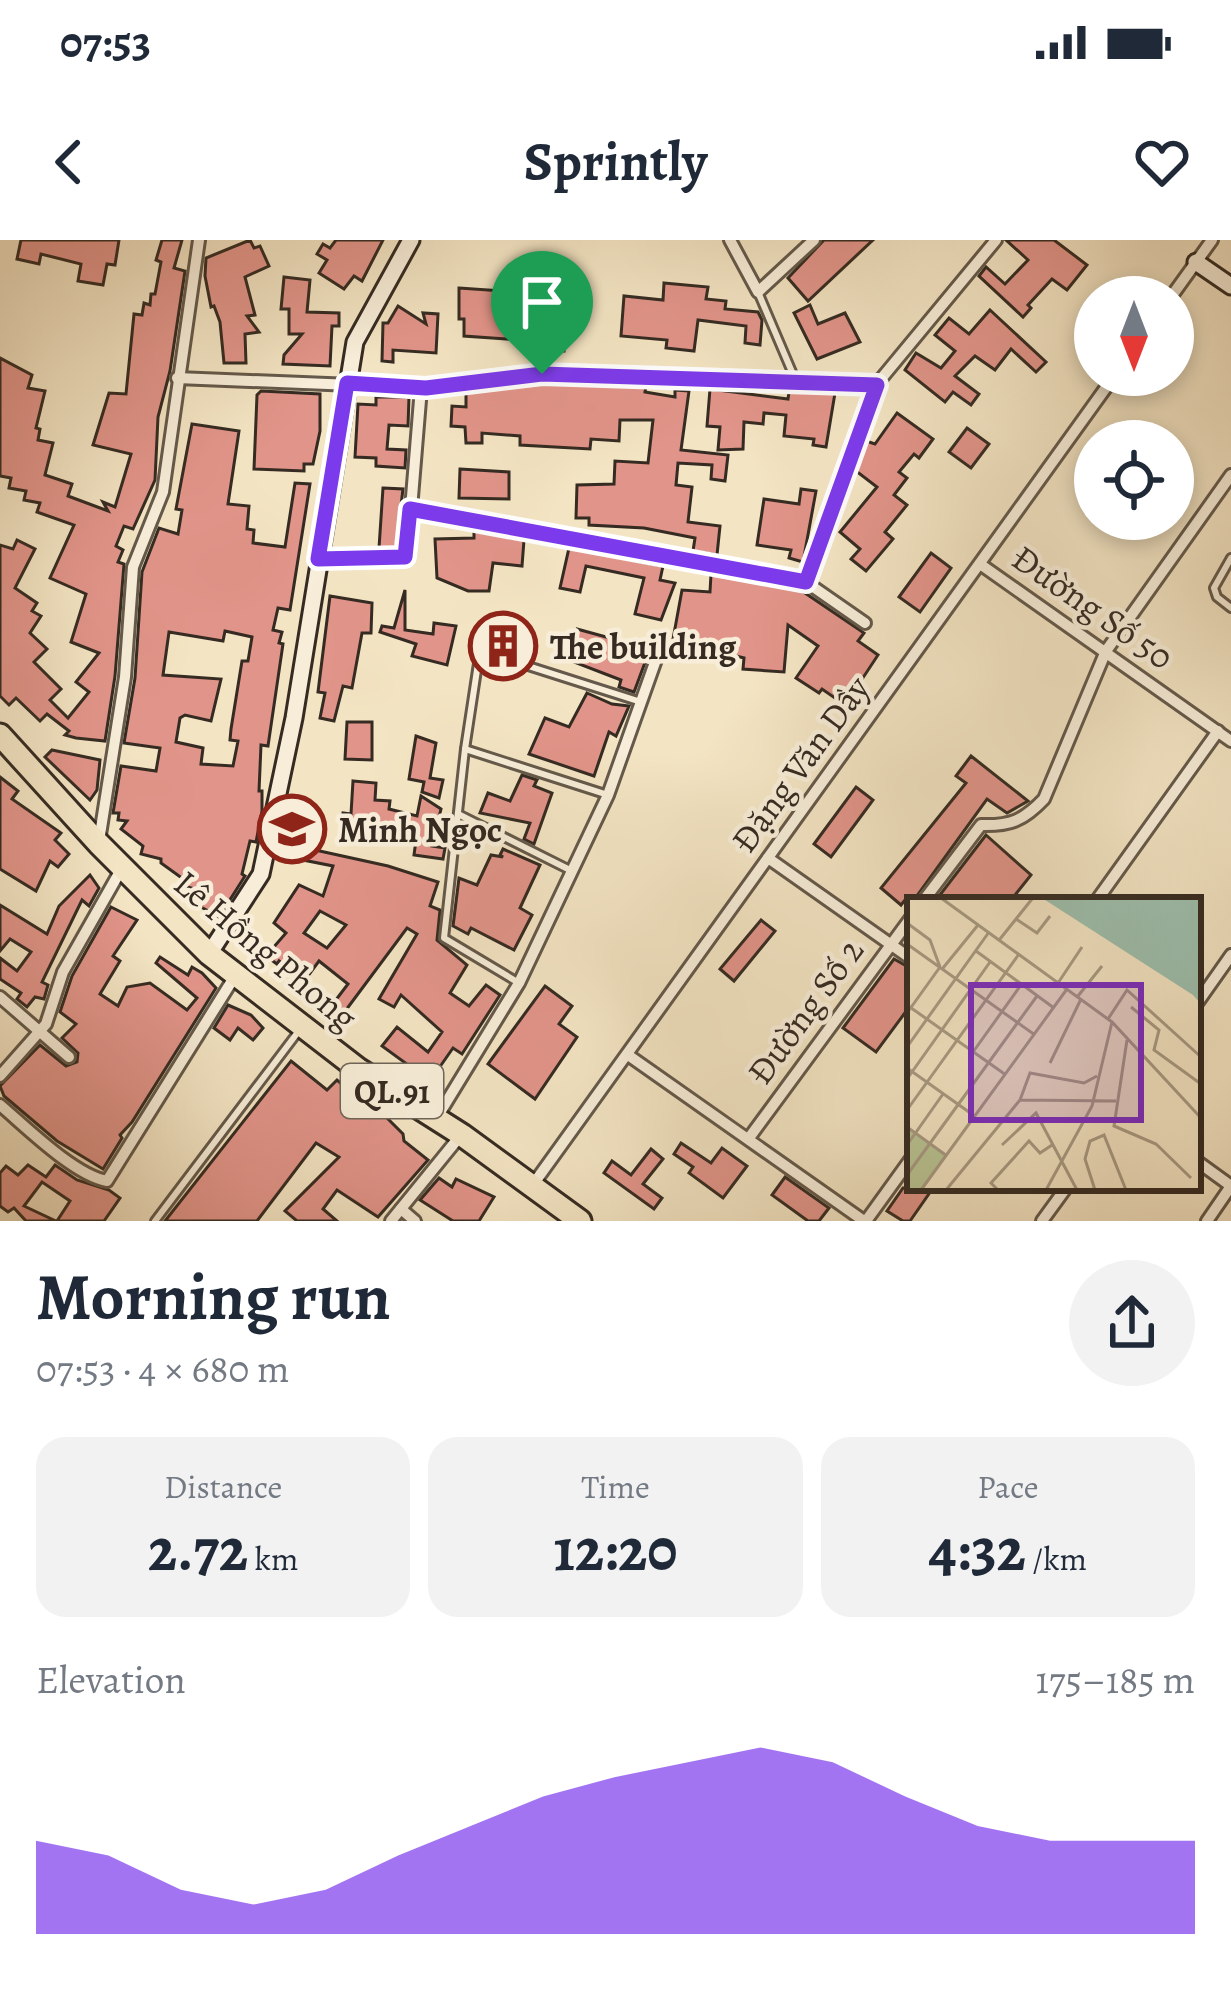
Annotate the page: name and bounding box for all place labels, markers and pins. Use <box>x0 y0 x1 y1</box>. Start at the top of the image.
pin <box>491 251 593 374</box>
building icon: The building <box>468 611 538 681</box>
place label: The building <box>550 622 737 671</box>
school or university icon: Minh Ngọc <box>257 794 327 864</box>
place label: Minh Ngọc <box>338 805 502 854</box>

